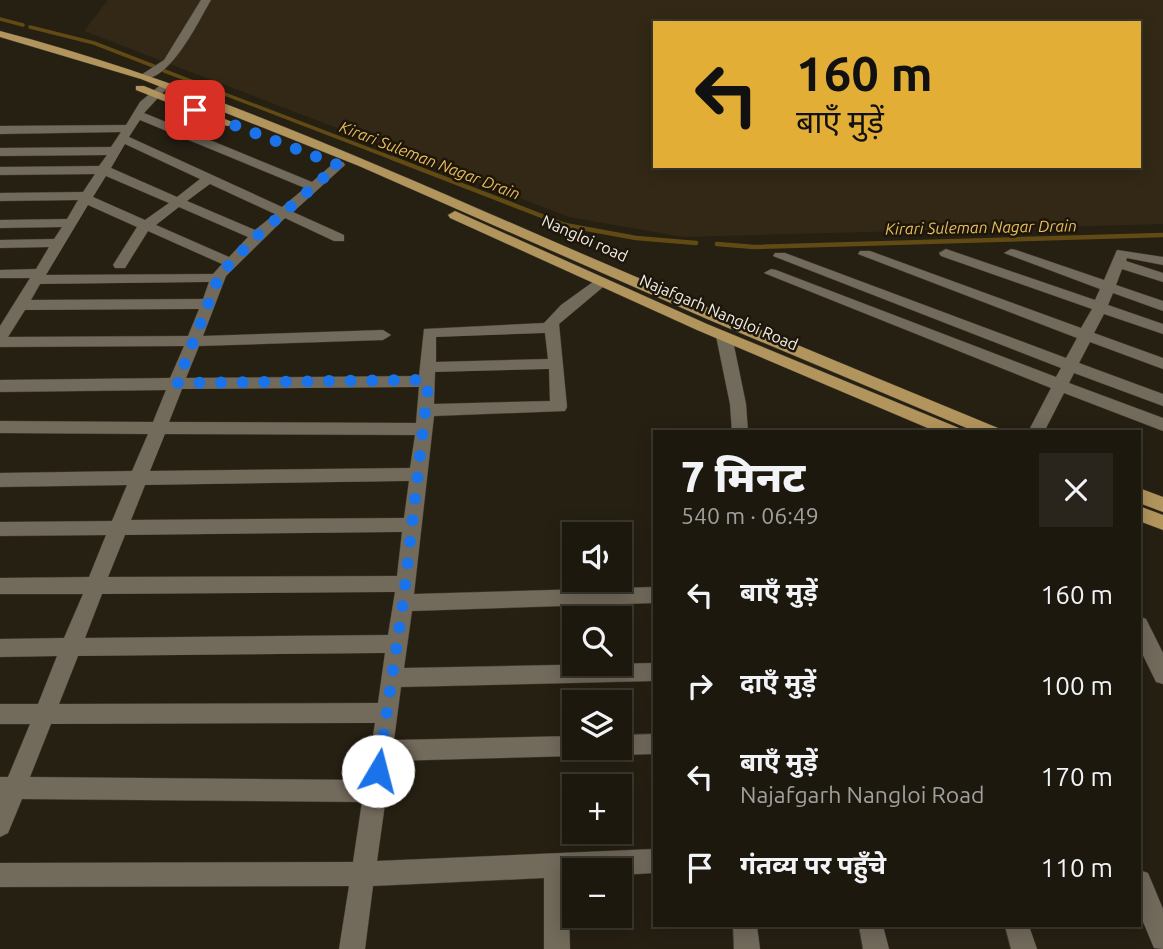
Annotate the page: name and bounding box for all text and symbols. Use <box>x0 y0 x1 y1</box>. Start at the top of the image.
text: 160 m <box>796 45 933 100</box>
icon: left <box>681 49 772 140</box>
pin <box>165 80 225 140</box>
icon: arrive <box>176 91 214 129</box>
text: बाएँ मुड़ें <box>796 103 884 139</box>
water label: Kirari Suleman Nagar Drain <box>337 117 523 203</box>
street label: Nangloi road <box>539 211 631 265</box>
water label: Kirari Suleman Nagar Drain <box>885 216 1077 238</box>
street label: Najafgarh Nangloi Road <box>637 270 801 354</box>
text: 7 मिनट <box>681 453 805 500</box>
button: close <box>1039 453 1113 527</box>
text: 540 m · 06:49 <box>681 503 819 528</box>
map controls <box>562 522 632 928</box>
button: sound <box>562 522 632 592</box>
icon: left <box>681 576 719 614</box>
text: बाएँ मुड़ें <box>740 577 817 606</box>
text: 160 m <box>1041 580 1113 609</box>
button: search <box>562 606 632 676</box>
icon: right <box>681 667 719 705</box>
text: दाएँ मुड़ें <box>740 668 816 697</box>
text: 100 m <box>1041 671 1113 700</box>
button: layers <box>562 690 632 760</box>
position arrow <box>341 734 415 808</box>
text: बाएँ मुड़ें <box>740 747 817 776</box>
icon: left <box>681 758 719 796</box>
text: 170 m <box>1041 762 1113 791</box>
button: + <box>562 774 632 844</box>
text: Najafgarh Nangloi Road <box>740 782 985 807</box>
icon: arrive <box>681 849 719 887</box>
text: गंतव्य पर पहुँचे <box>740 850 886 879</box>
text: 110 m <box>1041 853 1113 882</box>
button: − <box>562 858 632 928</box>

